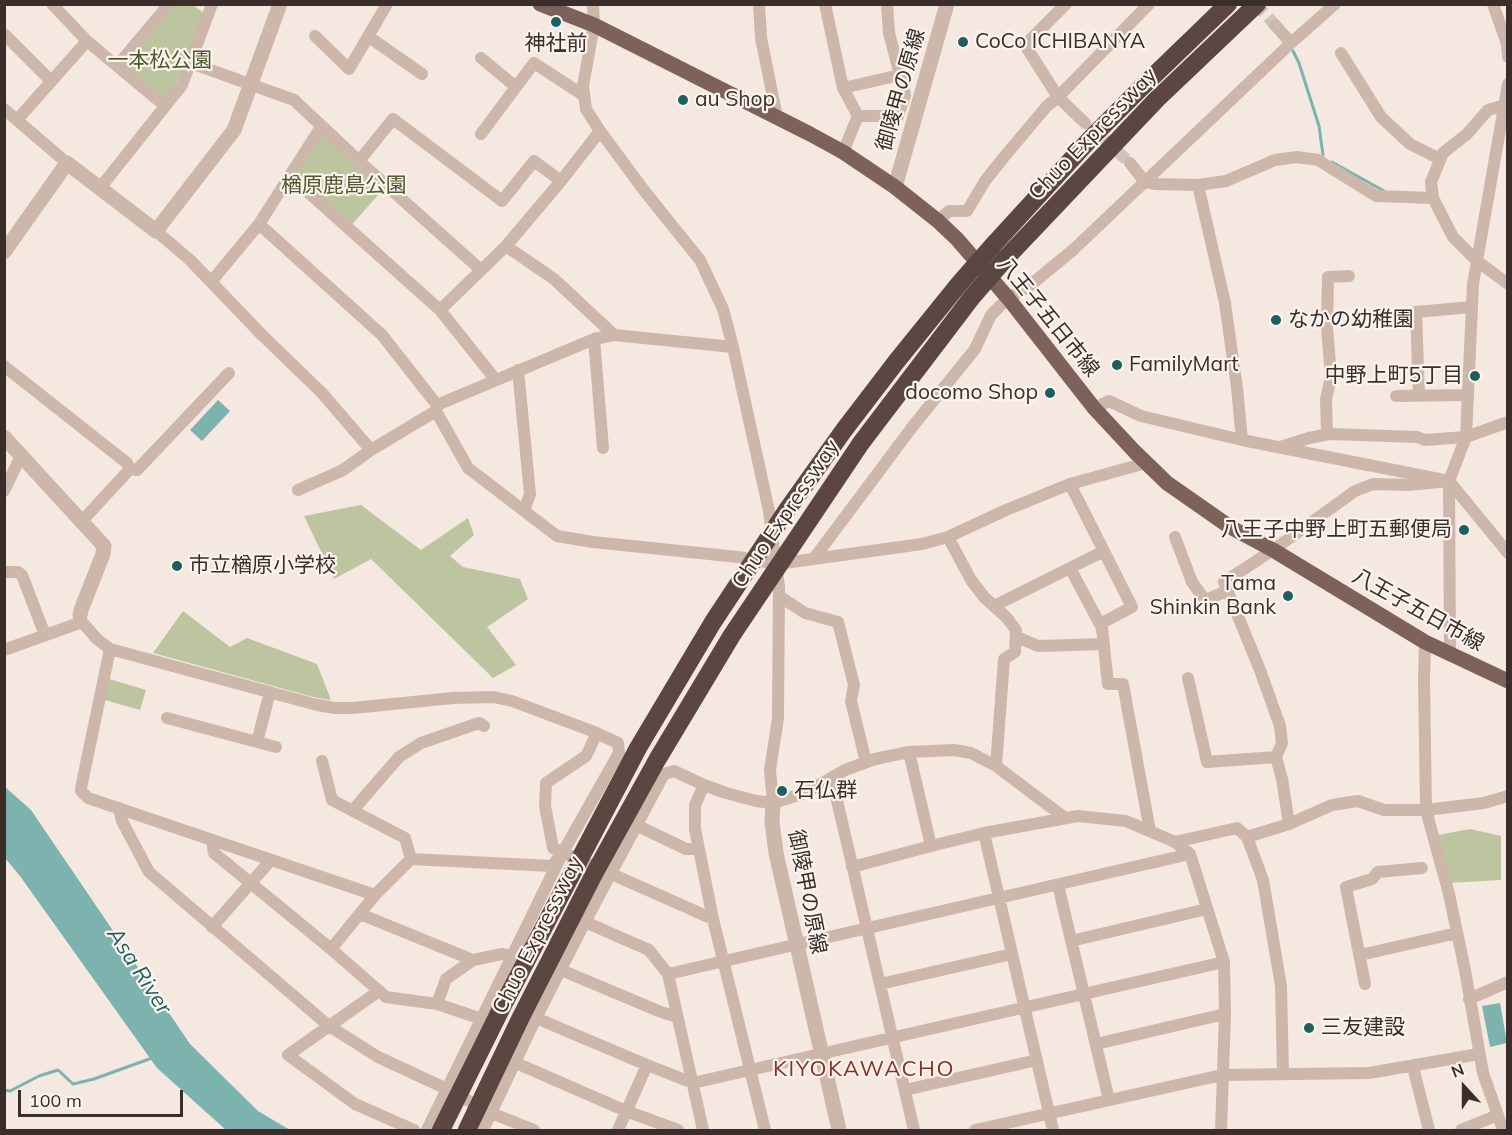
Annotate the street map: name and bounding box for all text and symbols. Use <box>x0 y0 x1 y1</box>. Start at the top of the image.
marker: 神社前 <box>549 15 563 29</box>
street label: 御陵甲の原線 <box>872 26 930 154</box>
place label: CoCo ICHIBANYA <box>975 29 1145 55</box>
place label: 神社前 <box>525 31 587 57</box>
marker: CoCo ICHIBANYA <box>956 35 970 49</box>
park label: 一本松公園 <box>108 48 212 74</box>
street label: Chuo Expressway <box>1024 63 1162 205</box>
place label: au Shop <box>695 87 775 113</box>
marker: au Shop <box>676 93 690 107</box>
park label: 楢原鹿島公園 <box>281 173 407 199</box>
street label: 八王子五日市線 <box>992 252 1104 382</box>
place label: なかの幼稚園 <box>1288 307 1414 333</box>
marker: なかの幼稚園 <box>1269 313 1283 327</box>
place label: FamilyMart <box>1129 352 1239 378</box>
marker: FamilyMart <box>1110 358 1124 372</box>
place label: 中野上町5丁目 <box>1324 363 1463 389</box>
marker: 中野上町5丁目 <box>1468 369 1482 383</box>
place label: docomo Shop <box>905 380 1038 406</box>
marker: docomo Shop <box>1043 386 1057 400</box>
street label: Chuo Expressway <box>727 435 845 593</box>
place label: 八王子中野上町五郵便局 <box>1221 517 1452 543</box>
marker: 八王子中野上町五郵便局 <box>1457 523 1471 537</box>
place label: 市立楢原小学校 <box>189 553 336 579</box>
marker: 市立楢原小学校 <box>170 559 184 573</box>
street label: 八王子五日市線 <box>1348 563 1488 657</box>
place label: Tama Shinkin Bank <box>1150 571 1276 621</box>
marker: Tama Shinkin Bank <box>1281 589 1295 603</box>
place label: 石仏群 <box>794 778 857 804</box>
marker: 石仏群 <box>775 784 789 798</box>
street label: 御陵甲の原線 <box>783 828 831 956</box>
street label: Chuo Expressway <box>487 852 589 1018</box>
water label: Asa River <box>101 923 177 1019</box>
place label: 三友建設 <box>1321 1015 1405 1041</box>
marker: 三友建設 <box>1302 1021 1316 1035</box>
district label: KIYOKAWACHO <box>773 1056 955 1082</box>
north arrow <box>1434 1057 1494 1117</box>
text: N <box>1448 1059 1467 1082</box>
scale bar <box>21 1078 186 1116</box>
text: 100 m <box>29 1089 82 1112</box>

